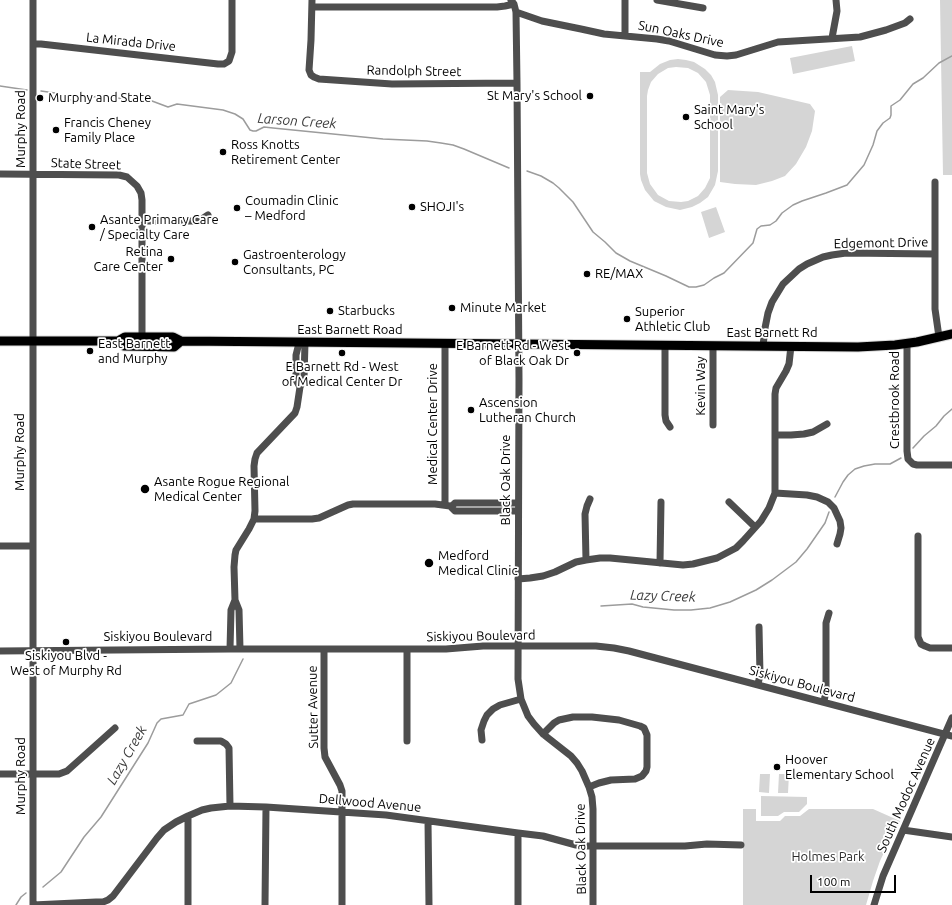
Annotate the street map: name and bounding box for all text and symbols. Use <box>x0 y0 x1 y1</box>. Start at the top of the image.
street label: Sun Oaks Drive <box>637 17 725 51</box>
street label: La Mirada Drive <box>85 30 177 54</box>
street label: Randolph Street <box>366 62 462 80</box>
place label: St Mary's School <box>487 88 582 104</box>
street label: Murphy Road <box>13 90 29 168</box>
place label: Murphy and State <box>48 90 151 106</box>
marker: St Mary's School <box>585 91 595 101</box>
marker: Murphy and State <box>35 93 45 103</box>
place label: Saint Mary's School <box>694 102 764 133</box>
water label: Larson Creek <box>257 110 337 132</box>
marker: Saint Mary's School <box>681 112 691 122</box>
place label: Francis Cheney Family Place <box>64 115 151 146</box>
marker: Francis Cheney Family Place <box>51 125 61 135</box>
place label: Ross Knotts Retirement Center <box>231 137 340 168</box>
marker: Ross Knotts Retirement Center <box>218 147 228 157</box>
street label: State Street <box>51 155 121 173</box>
place label: Coumadin Clinic – Medford <box>245 193 338 224</box>
place label: SHOJI's <box>420 199 464 215</box>
marker: SHOJI's <box>407 202 417 212</box>
marker: Coumadin Clinic – Medford <box>232 203 242 213</box>
place label: Asante Primary Care / Specialty Care <box>100 212 219 243</box>
marker: Asante Primary Care / Specialty Care <box>87 222 97 232</box>
street label: Edgemont Drive <box>834 234 928 252</box>
place label: Retina Care Center <box>94 244 163 275</box>
place label: Gastroenterology Consultants, PC <box>243 247 346 278</box>
marker: Retina Care Center <box>166 254 176 264</box>
marker: Gastroenterology Consultants, PC <box>230 257 240 267</box>
place label: RE/MAX <box>595 266 643 282</box>
marker: RE/MAX <box>582 269 592 279</box>
place label: Minute Market <box>460 300 546 316</box>
place label: Starbucks <box>338 303 395 319</box>
marker: Minute Market <box>447 303 457 313</box>
place label: Superior Athletic Club <box>635 304 710 335</box>
marker: Starbucks <box>325 306 335 316</box>
marker: Superior Athletic Club <box>622 314 632 324</box>
street label: East Barnett Road <box>297 322 403 338</box>
street label: East Barnett Rd <box>726 325 818 341</box>
place label: East Barnett and Murphy <box>98 336 170 367</box>
place label: E Barnett Rd - West of Black Oak Dr <box>456 338 569 369</box>
marker: East Barnett and Murphy <box>85 346 95 356</box>
marker: E Barnett Rd - West of Medical Center Dr <box>337 348 347 358</box>
marker: E Barnett Rd - West of Black Oak Dr <box>572 348 582 358</box>
street label: Crestbrook Road <box>887 351 903 449</box>
street label: Kevin Way <box>693 356 709 416</box>
place label: E Barnett Rd - West of Medical Center Dr <box>282 359 402 390</box>
street label: Medical Center Drive <box>425 363 441 485</box>
place label: Ascension Lutheran Church <box>479 395 576 426</box>
marker: Ascension Lutheran Church <box>466 405 476 415</box>
street label: Murphy Road <box>12 413 28 491</box>
street label: Black Oak Drive <box>498 435 514 525</box>
place label: Asante Rogue Regional Medical Center <box>154 474 289 505</box>
marker: Asante Rogue Regional Medical Center <box>139 483 151 495</box>
place label: Medford Medical Clinic <box>438 548 517 579</box>
marker: Medford Medical Clinic <box>423 557 435 569</box>
water label: Lazy Creek <box>630 586 696 606</box>
street label: Siskiyou Boulevard <box>426 627 536 645</box>
street label: Siskiyou Boulevard <box>104 629 212 645</box>
marker: Siskiyou Blvd - West of Murphy Rd <box>61 637 71 647</box>
place label: Siskiyou Blvd - West of Murphy Rd <box>10 648 122 679</box>
street label: Siskiyou Boulevard <box>747 662 857 706</box>
street label: Sutter Avenue <box>304 665 322 749</box>
water label: Lazy Creek <box>103 722 151 788</box>
street label: South Modoc Avenue <box>874 735 938 855</box>
street label: Murphy Road <box>13 737 29 815</box>
place label: Hoover Elementary School <box>785 752 894 783</box>
marker: Hoover Elementary School <box>772 762 782 772</box>
street label: Dellwood Avenue <box>318 791 422 815</box>
street label: Black Oak Drive <box>572 803 590 895</box>
park label: Holmes Park <box>792 849 864 865</box>
scale bar <box>812 867 898 893</box>
text: 100 m <box>817 875 850 888</box>

